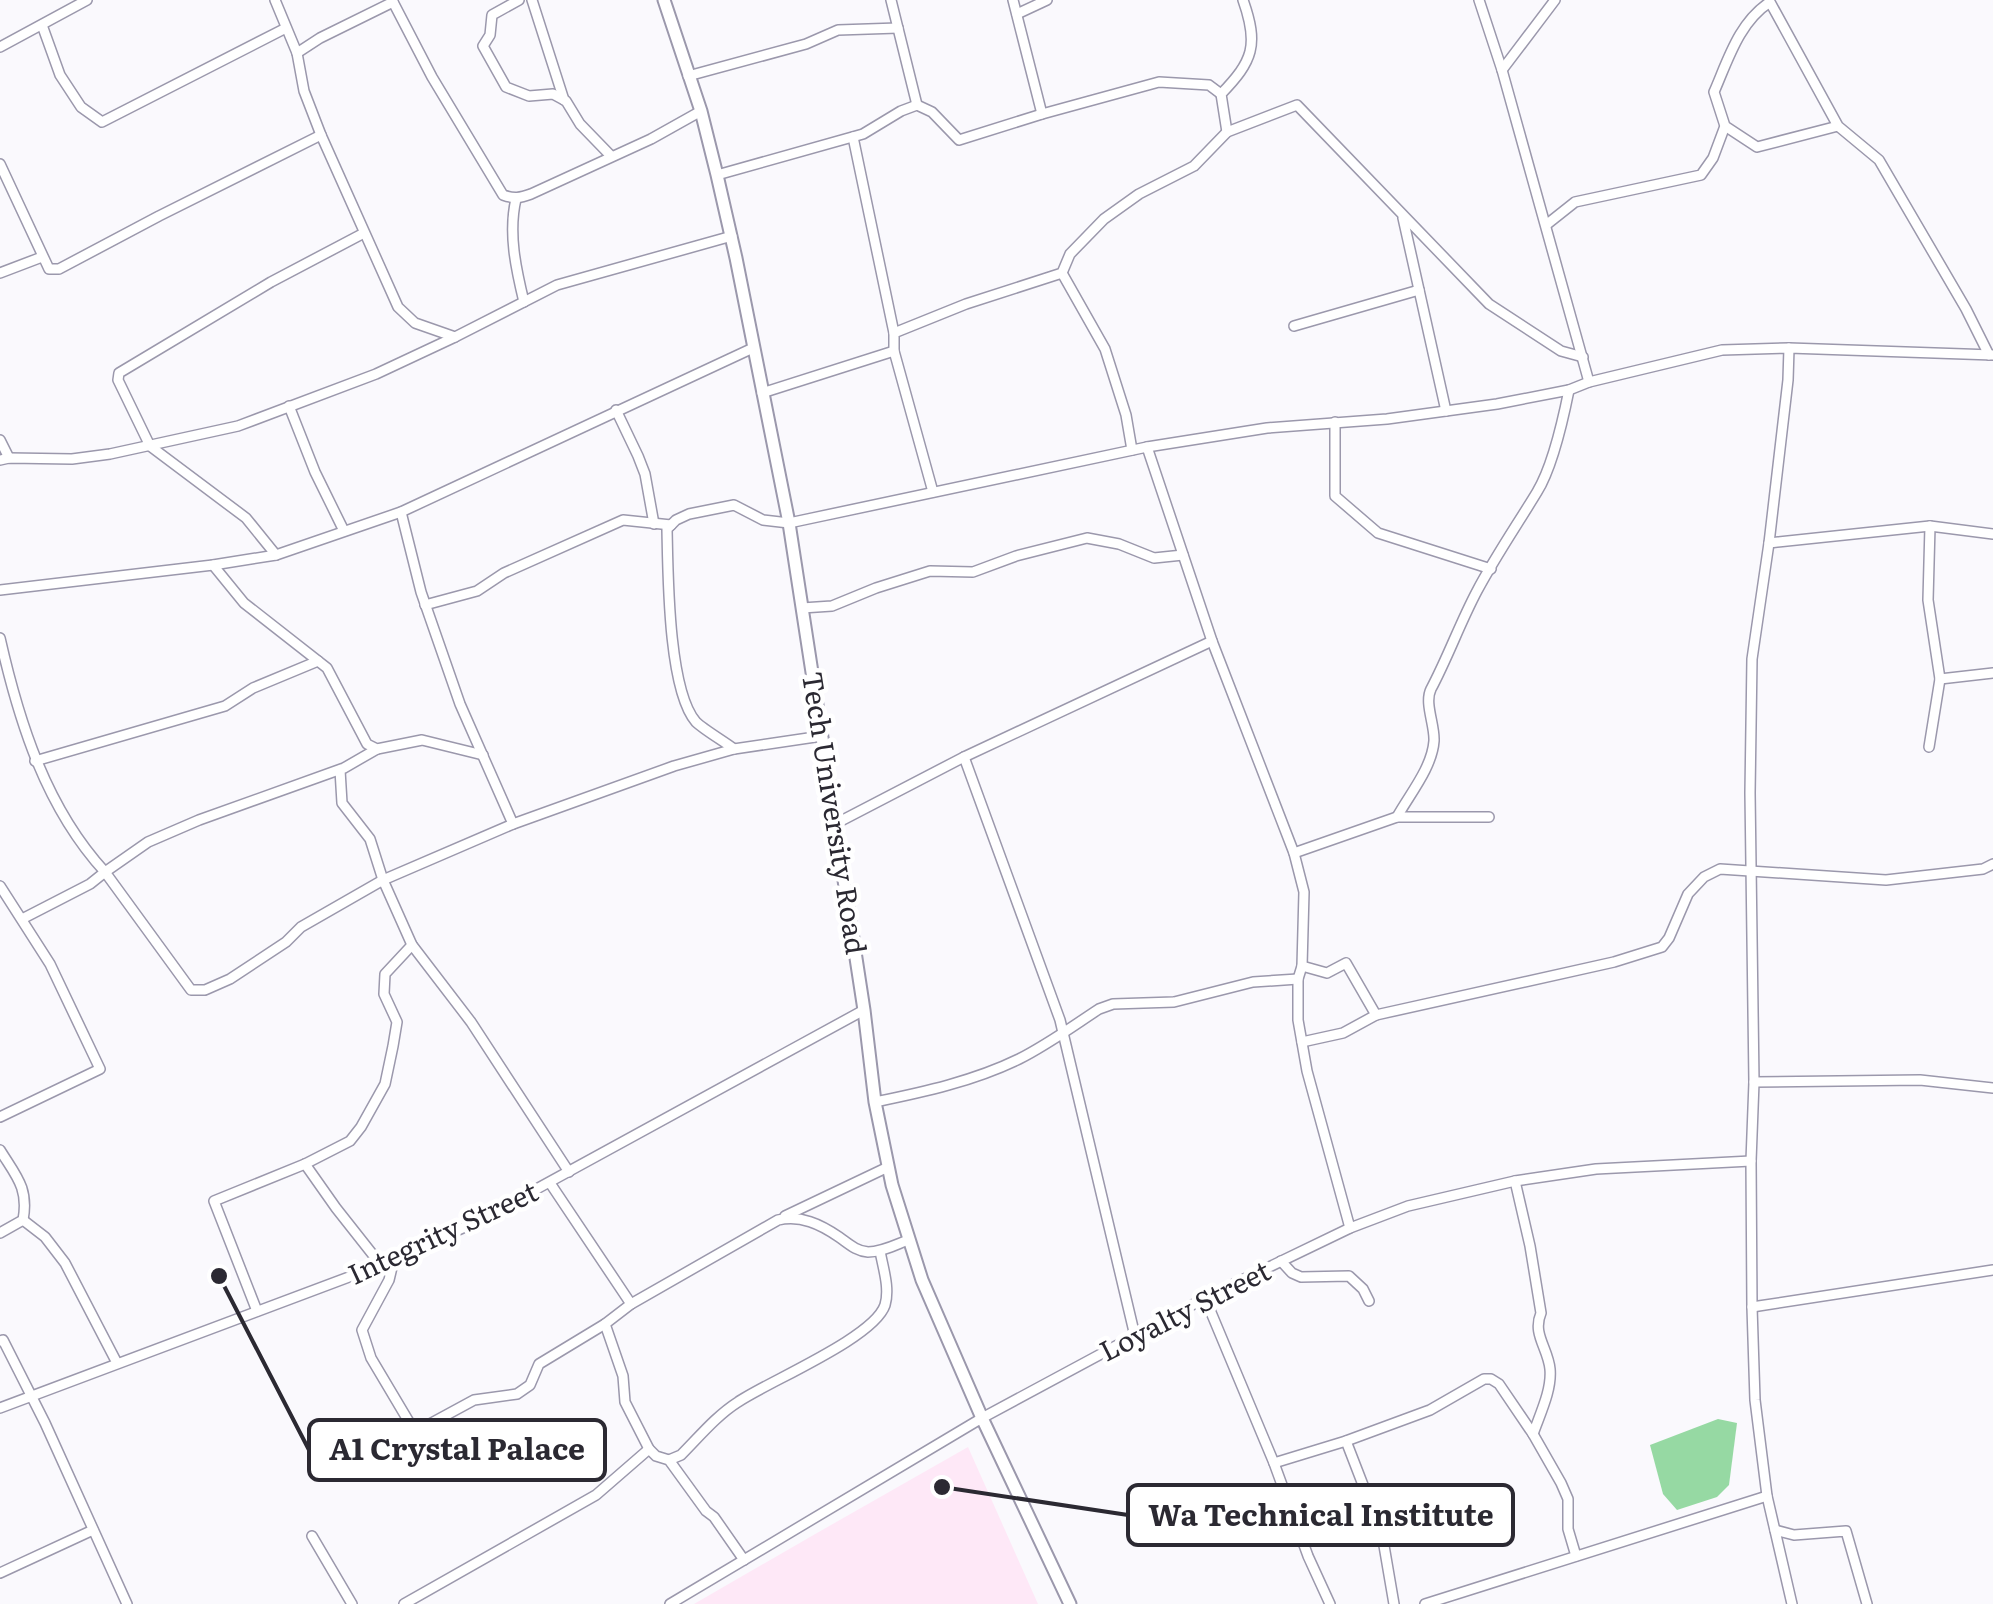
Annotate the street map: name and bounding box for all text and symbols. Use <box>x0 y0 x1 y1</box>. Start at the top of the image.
street label: Tech University Road <box>793 668 879 957</box>
street label: Integrity Street <box>340 1168 545 1294</box>
street label: Loyalty Street <box>1091 1248 1277 1370</box>
callout: A1 Crystal Palace <box>309 1420 605 1480</box>
text: A1 Crystal Palace <box>329 1425 585 1469</box>
callout: Wa Technical Institute <box>1128 1485 1513 1545</box>
text: Wa Technical Institute <box>1148 1491 1494 1535</box>

